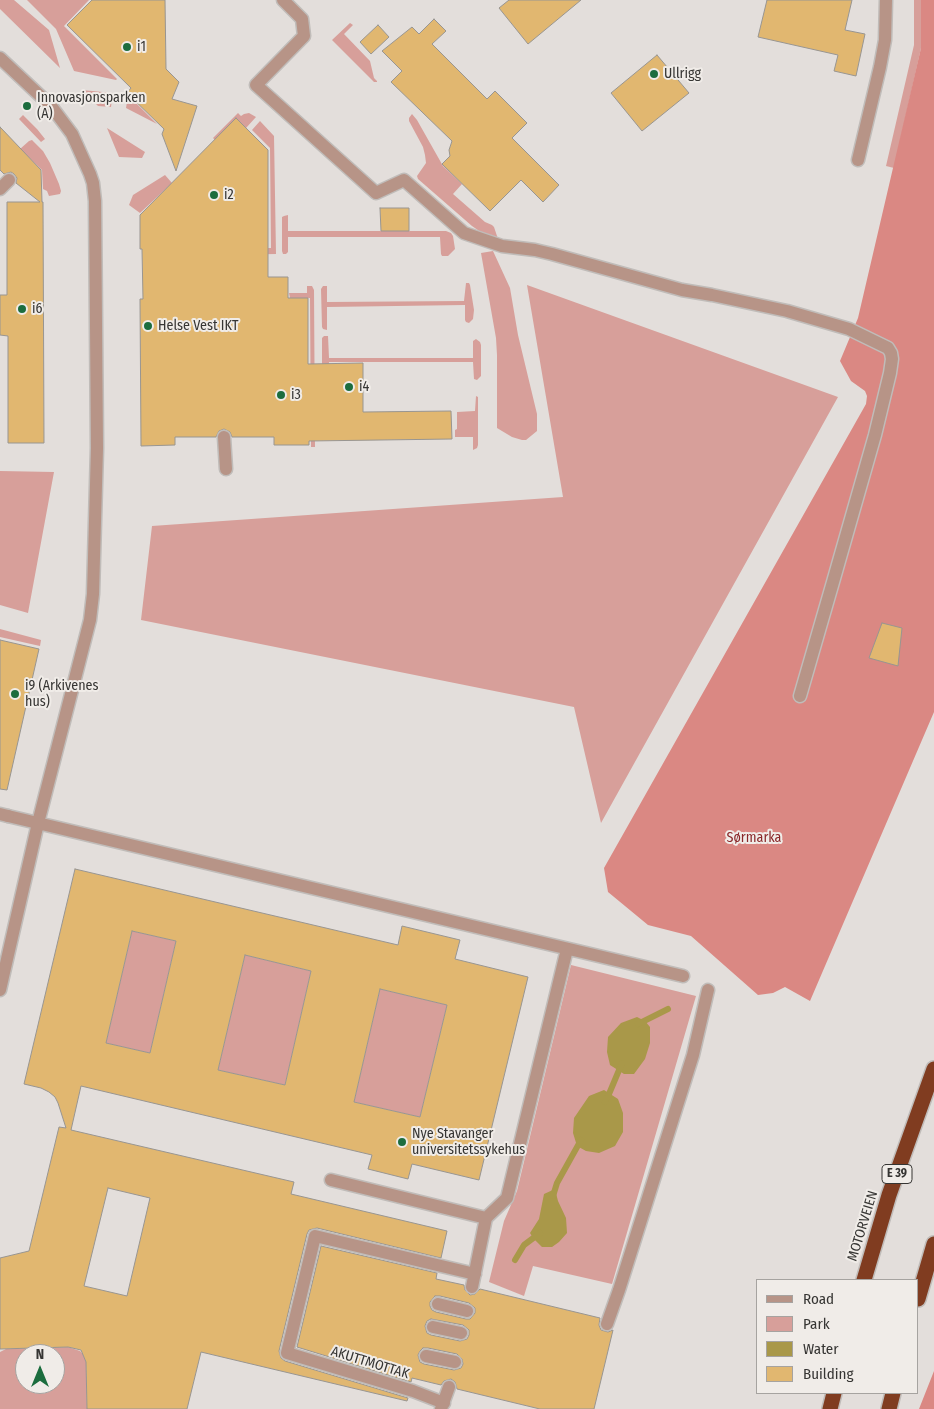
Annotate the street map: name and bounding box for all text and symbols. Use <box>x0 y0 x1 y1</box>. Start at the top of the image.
place label: i1 <box>137 39 146 55</box>
marker: i1 <box>121 41 133 53</box>
place label: Ullrigg <box>664 66 701 82</box>
marker: Ullrigg <box>648 68 660 80</box>
place label: Innovasjonsparken (A) <box>37 90 146 122</box>
marker: Innovasjonsparken (A) <box>21 100 33 112</box>
place label: i2 <box>224 187 234 203</box>
marker: i2 <box>208 189 220 201</box>
place label: i6 <box>32 301 42 317</box>
marker: i6 <box>16 303 28 315</box>
place label: Helse Vest IKT <box>158 318 238 334</box>
marker: Helse Vest IKT <box>142 320 154 332</box>
place label: i4 <box>359 379 369 395</box>
marker: i4 <box>343 381 355 393</box>
place label: i3 <box>291 387 301 403</box>
marker: i3 <box>275 389 287 401</box>
place label: i9 (Arkivenes hus) <box>25 678 98 710</box>
marker: i9 (Arkivenes hus) <box>9 688 21 700</box>
park label: Sørmarka <box>727 830 781 846</box>
place label: Nye Stavanger universitetssykehus <box>412 1126 525 1158</box>
marker: Nye Stavanger universitetssykehus <box>396 1136 408 1148</box>
road number: E 39 <box>882 1164 912 1184</box>
street label: MOTORVEIEN <box>844 1189 882 1263</box>
legend <box>756 1279 919 1394</box>
text: Road <box>803 1290 834 1308</box>
text: Park <box>803 1315 830 1333</box>
text: Water <box>803 1340 838 1358</box>
street label: AKUTTMOTTAK <box>329 1343 411 1383</box>
north arrow <box>15 1344 65 1394</box>
text: N <box>36 1346 44 1363</box>
text: Building <box>803 1365 854 1383</box>

